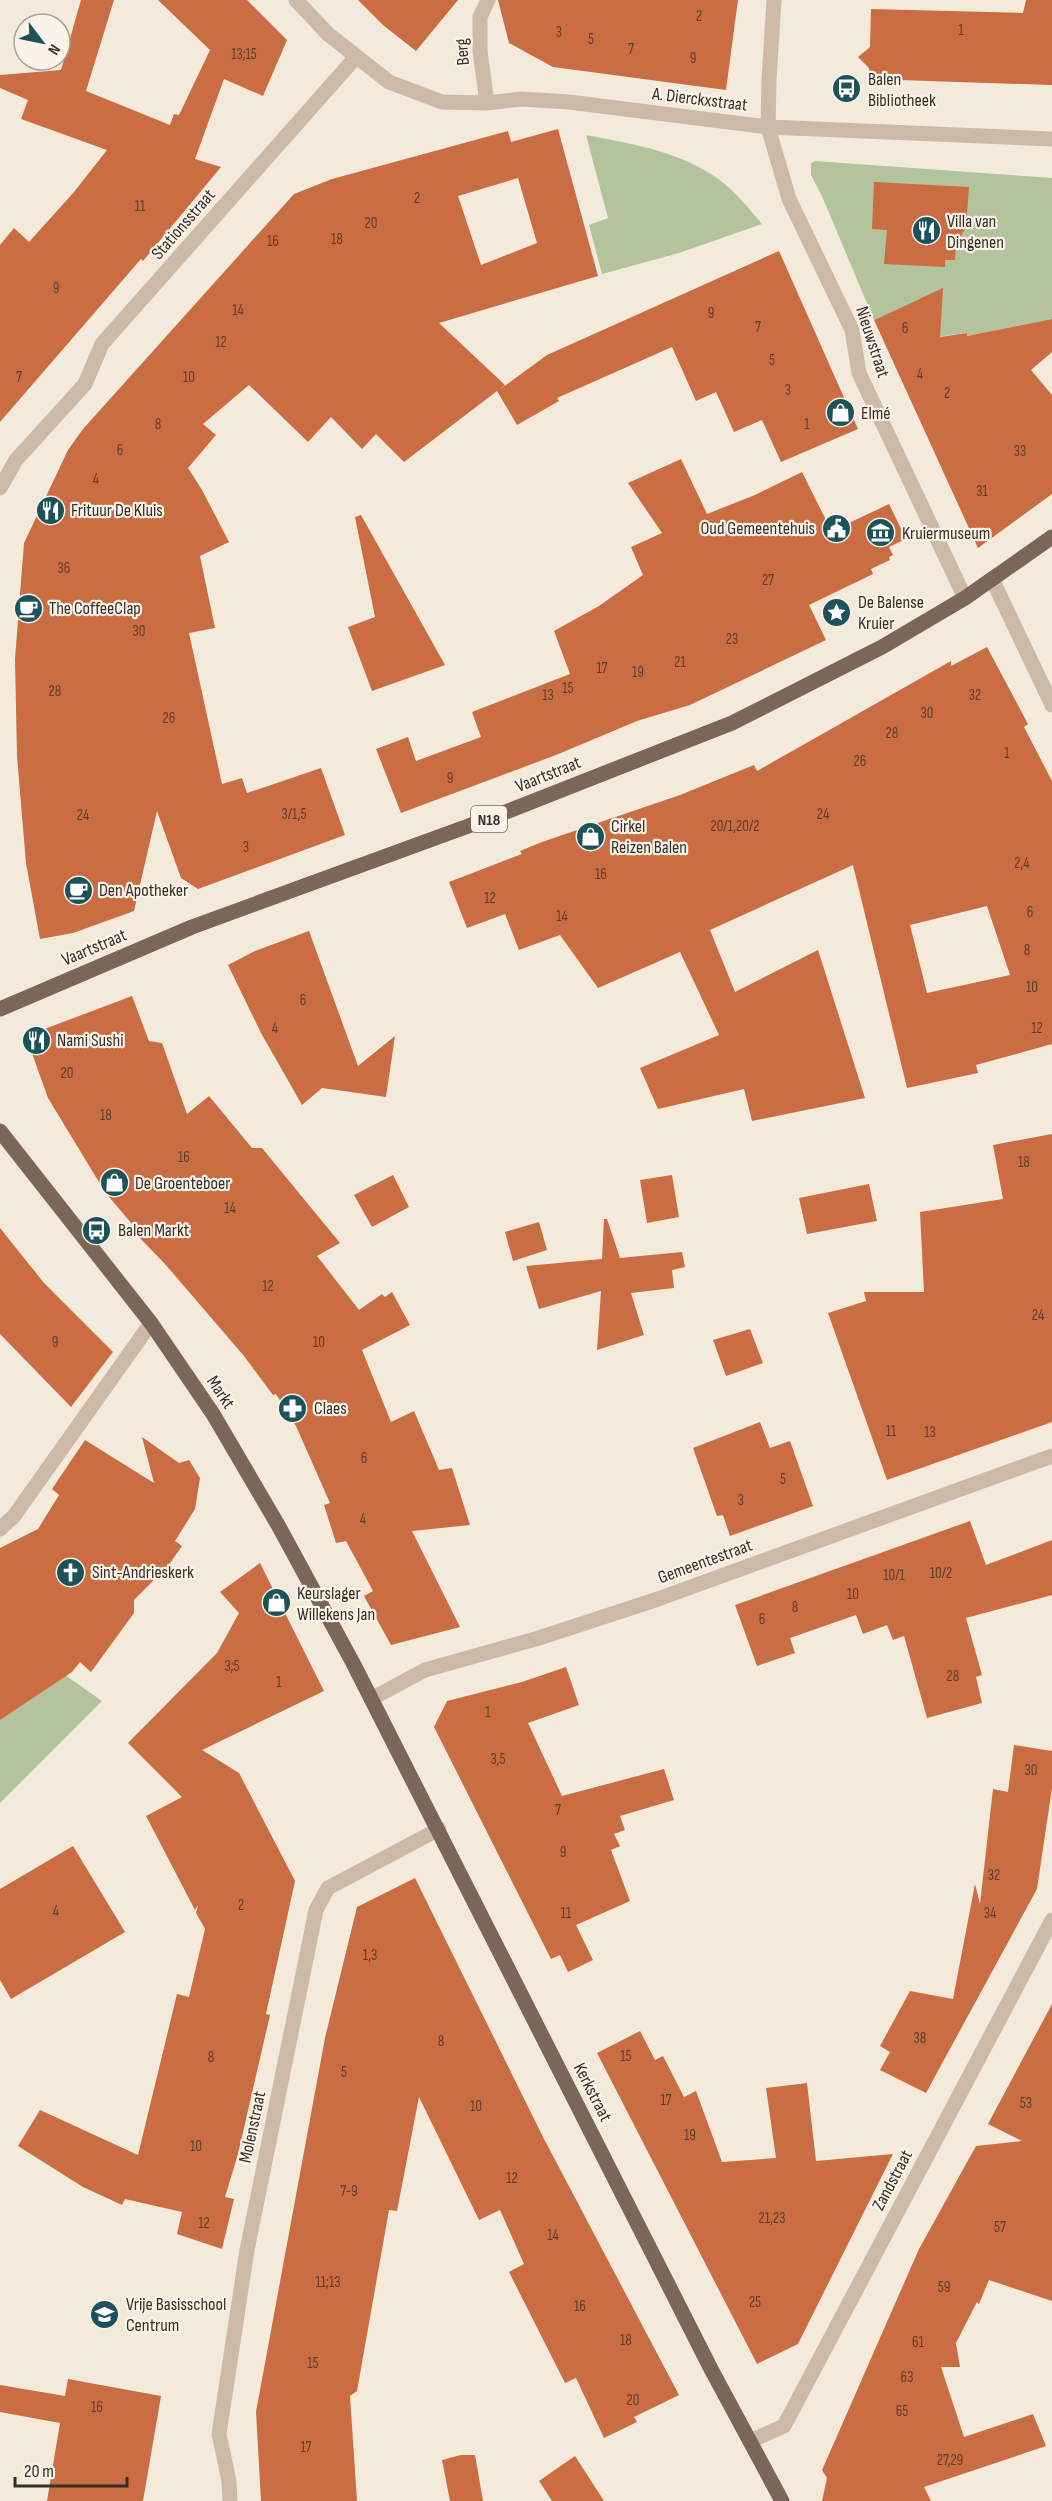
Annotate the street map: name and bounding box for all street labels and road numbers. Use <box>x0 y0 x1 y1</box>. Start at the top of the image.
street label: Berg <box>451 38 474 66</box>
street label: A. Dierckxstraat <box>650 83 749 116</box>
street label: Stationsstraat <box>147 184 220 264</box>
street label: Nieuwstraat <box>851 304 894 381</box>
street label: Vaartstraat <box>513 752 584 797</box>
road number: N18 <box>471 806 507 832</box>
street label: Vaartstraat <box>59 924 130 970</box>
street label: Markt <box>202 1372 239 1413</box>
street label: Gemeentestraat <box>655 1535 756 1588</box>
street label: Kerkstraat <box>569 2059 616 2126</box>
street label: Molenstraat <box>235 2089 270 2165</box>
street label: Zandstraat <box>868 2146 917 2214</box>

